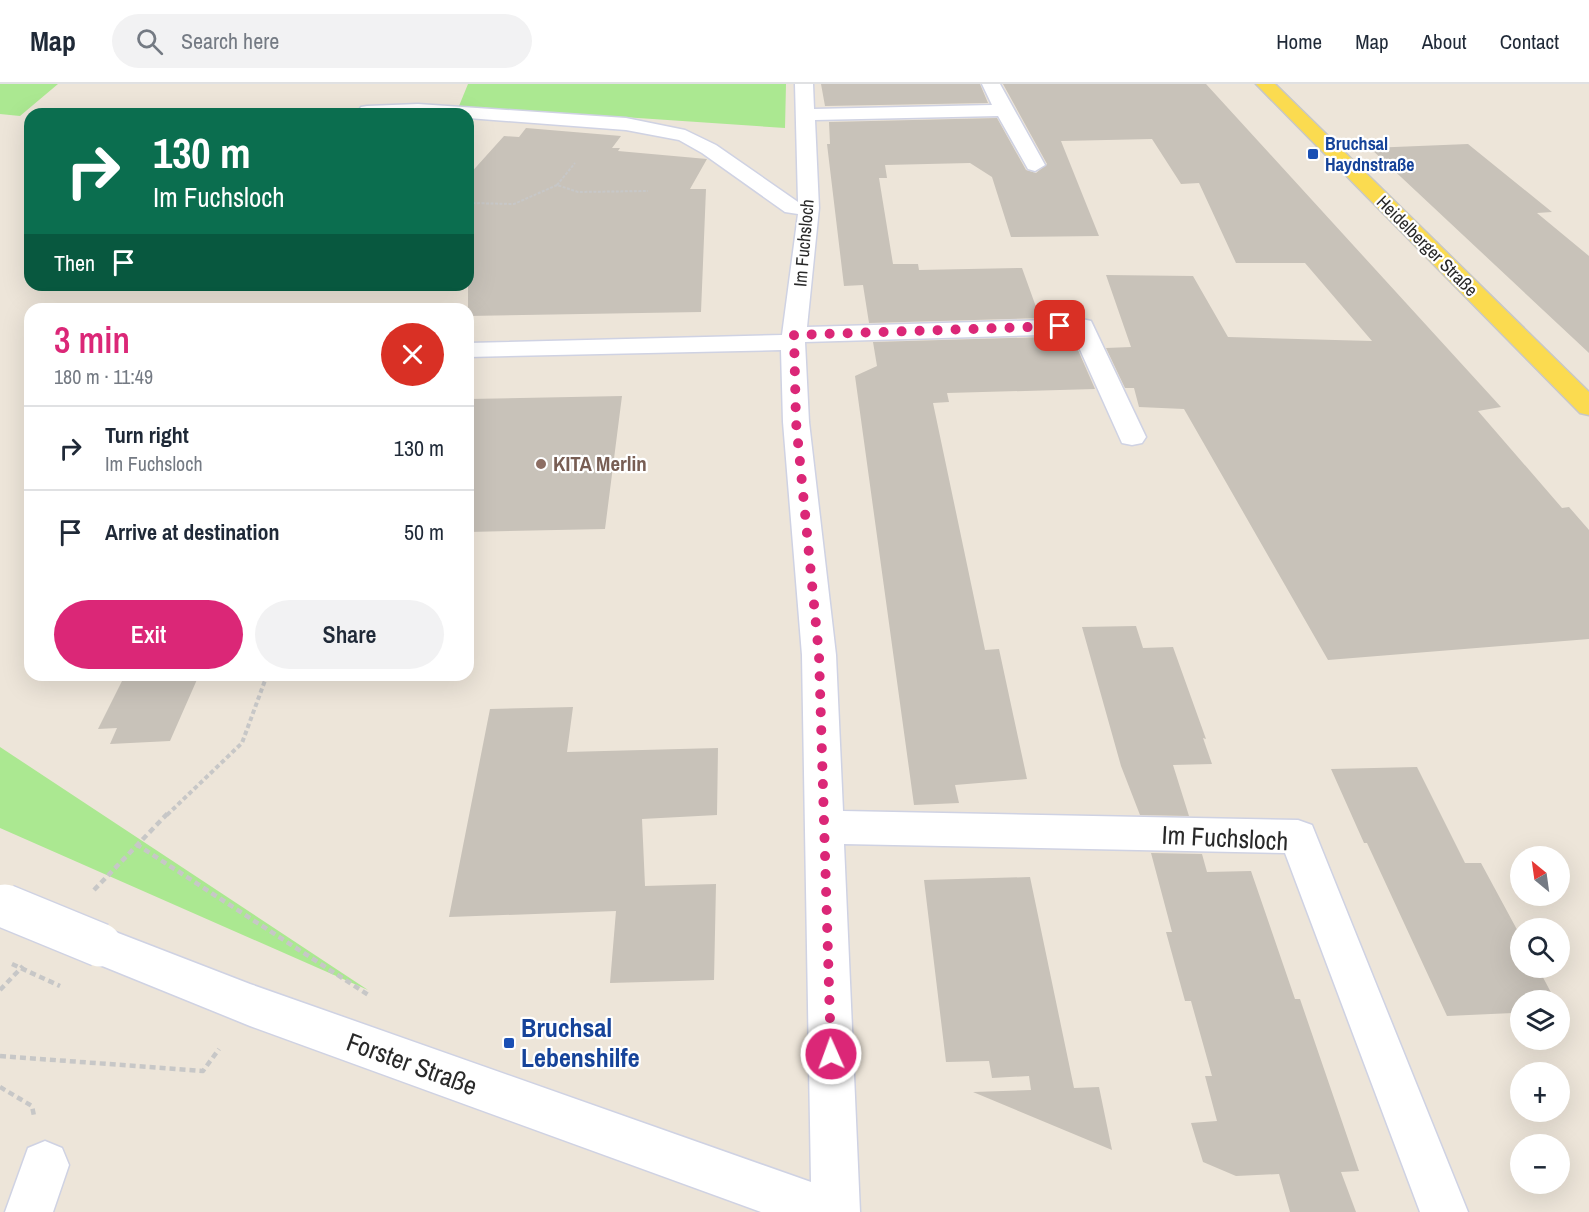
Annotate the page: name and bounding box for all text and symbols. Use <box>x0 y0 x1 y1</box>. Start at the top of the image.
search box <box>112 14 532 68</box>
text: Map <box>30 22 76 60</box>
icon: search <box>133 25 166 58</box>
text: Search here <box>181 26 279 56</box>
text: Home <box>1276 27 1322 56</box>
text: Map <box>1355 27 1389 56</box>
text: About <box>1422 27 1467 56</box>
text: Contact <box>1500 27 1559 56</box>
text: 130 m <box>153 125 251 181</box>
place label: Bruchsal Haydnstraße <box>1325 131 1414 177</box>
icon: right <box>54 132 132 210</box>
marker: Bruchsal Haydnstraße <box>1306 147 1320 161</box>
text: Im Fuchsloch <box>153 179 285 215</box>
street label: Heidelberger Straße <box>1371 190 1483 302</box>
street label: Im Fuchsloch <box>787 198 820 288</box>
icon: arrive <box>107 246 140 279</box>
text: Then <box>54 248 95 278</box>
pin <box>1034 300 1085 351</box>
icon: arrive <box>1043 309 1076 342</box>
text: 3 min <box>54 316 130 364</box>
button: close <box>381 323 444 386</box>
text: 180 m · 11:49 <box>54 363 153 390</box>
text: Turn right <box>105 420 189 450</box>
icon: right <box>54 432 87 465</box>
text: 130 m <box>394 433 444 463</box>
place label: KITA Merlin <box>553 449 647 478</box>
text: Im Fuchsloch <box>105 450 203 477</box>
marker: KITA Merlin <box>534 457 548 471</box>
icon: arrive <box>54 516 87 549</box>
text: Arrive at destination <box>105 517 279 547</box>
text: 50 m <box>404 517 444 547</box>
button: Exit <box>54 600 243 669</box>
button: Share <box>255 600 444 669</box>
street label: Im Fuchsloch <box>1161 817 1289 858</box>
north arrow <box>1510 846 1570 906</box>
map controls <box>1510 846 1570 1194</box>
button: search <box>1510 918 1570 978</box>
button: layers <box>1510 990 1570 1050</box>
place label: Bruchsal Lebenshilfe <box>521 1010 639 1075</box>
position arrow <box>799 1022 863 1086</box>
street label: Forster Straße <box>342 1024 482 1103</box>
marker: Bruchsal Lebenshilfe <box>502 1036 516 1050</box>
button: + <box>1510 1062 1570 1122</box>
button: − <box>1510 1134 1570 1194</box>

